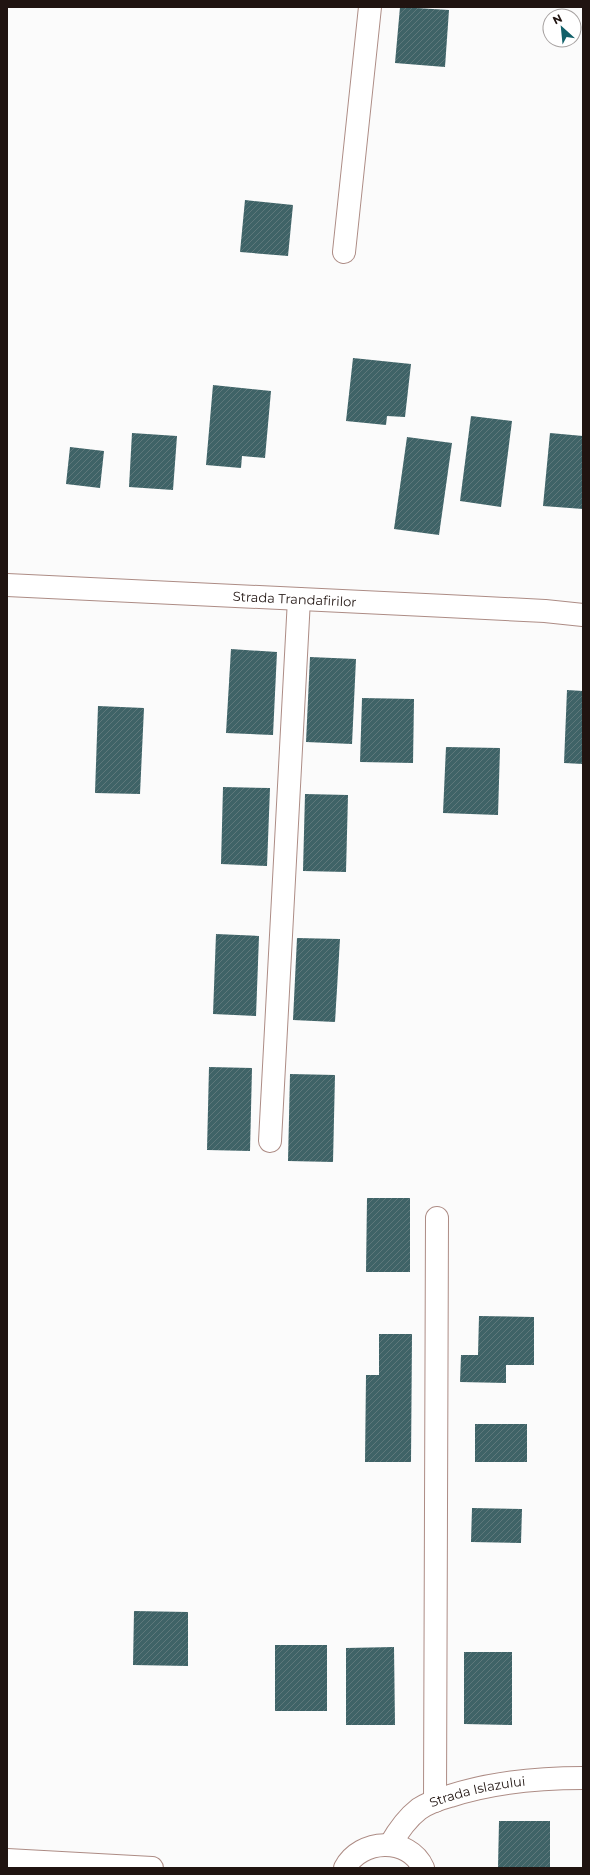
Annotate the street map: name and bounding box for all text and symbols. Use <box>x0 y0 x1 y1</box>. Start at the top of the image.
north arrow <box>542 8 582 48</box>
text: N <box>550 11 565 27</box>
street label: Strada Trandafirilor <box>232 588 357 610</box>
street label: Strada Islazului <box>427 1773 526 1810</box>

